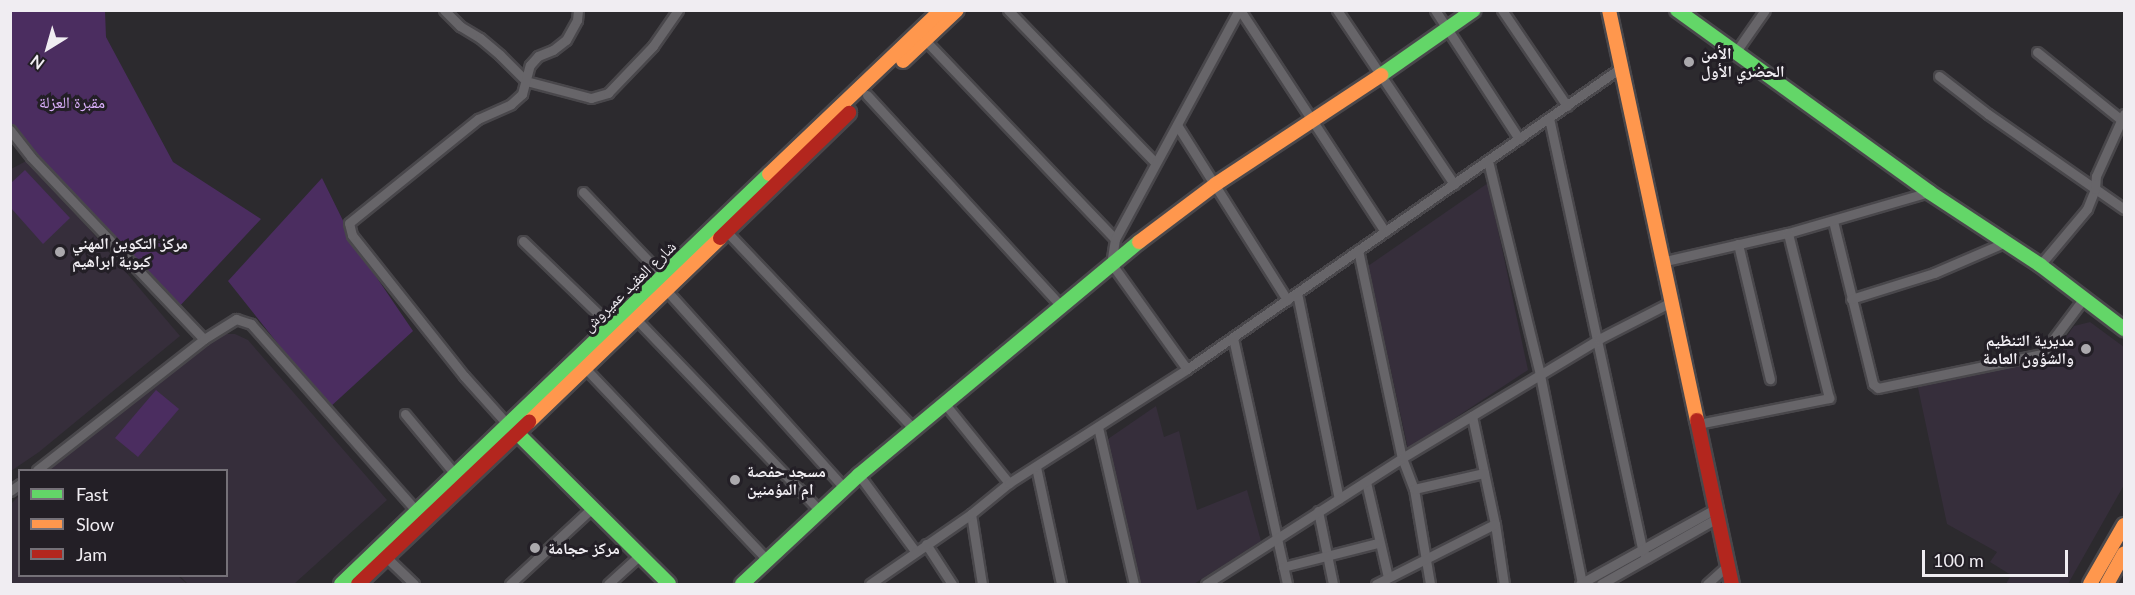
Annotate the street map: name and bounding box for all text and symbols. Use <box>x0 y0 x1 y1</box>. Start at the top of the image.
north arrow <box>18 18 78 78</box>
place label: الأمن الحضري الأول <box>1701 43 1784 81</box>
text: N <box>26 51 48 74</box>
marker: الأمن الحضري الأول <box>1682 55 1696 69</box>
park label: مقبرة العزلة <box>39 92 105 112</box>
place label: مركز التكوين المهني كبوية ابراهيم <box>72 233 188 271</box>
street label: شارع العقيد عميروش <box>578 237 680 335</box>
marker: مركز التكوين المهني كبوية ابراهيم <box>53 245 67 259</box>
place label: مديرية التنظيم والشؤون العامة <box>1983 330 2074 368</box>
marker: مديرية التنظيم والشؤون العامة <box>2079 342 2093 356</box>
place label: مسجد حفصة ام المؤمنين <box>747 461 826 499</box>
legend <box>18 469 228 577</box>
marker: مسجد حفصة ام المؤمنين <box>728 473 742 487</box>
text: Fast <box>76 483 108 505</box>
text: Slow <box>76 513 114 535</box>
place label: مركز حجامة <box>548 538 620 558</box>
scale bar <box>1925 538 2070 576</box>
marker: مركز حجامة <box>526 539 544 557</box>
text: Jam <box>76 543 107 565</box>
text: 100 m <box>1933 549 1984 571</box>

